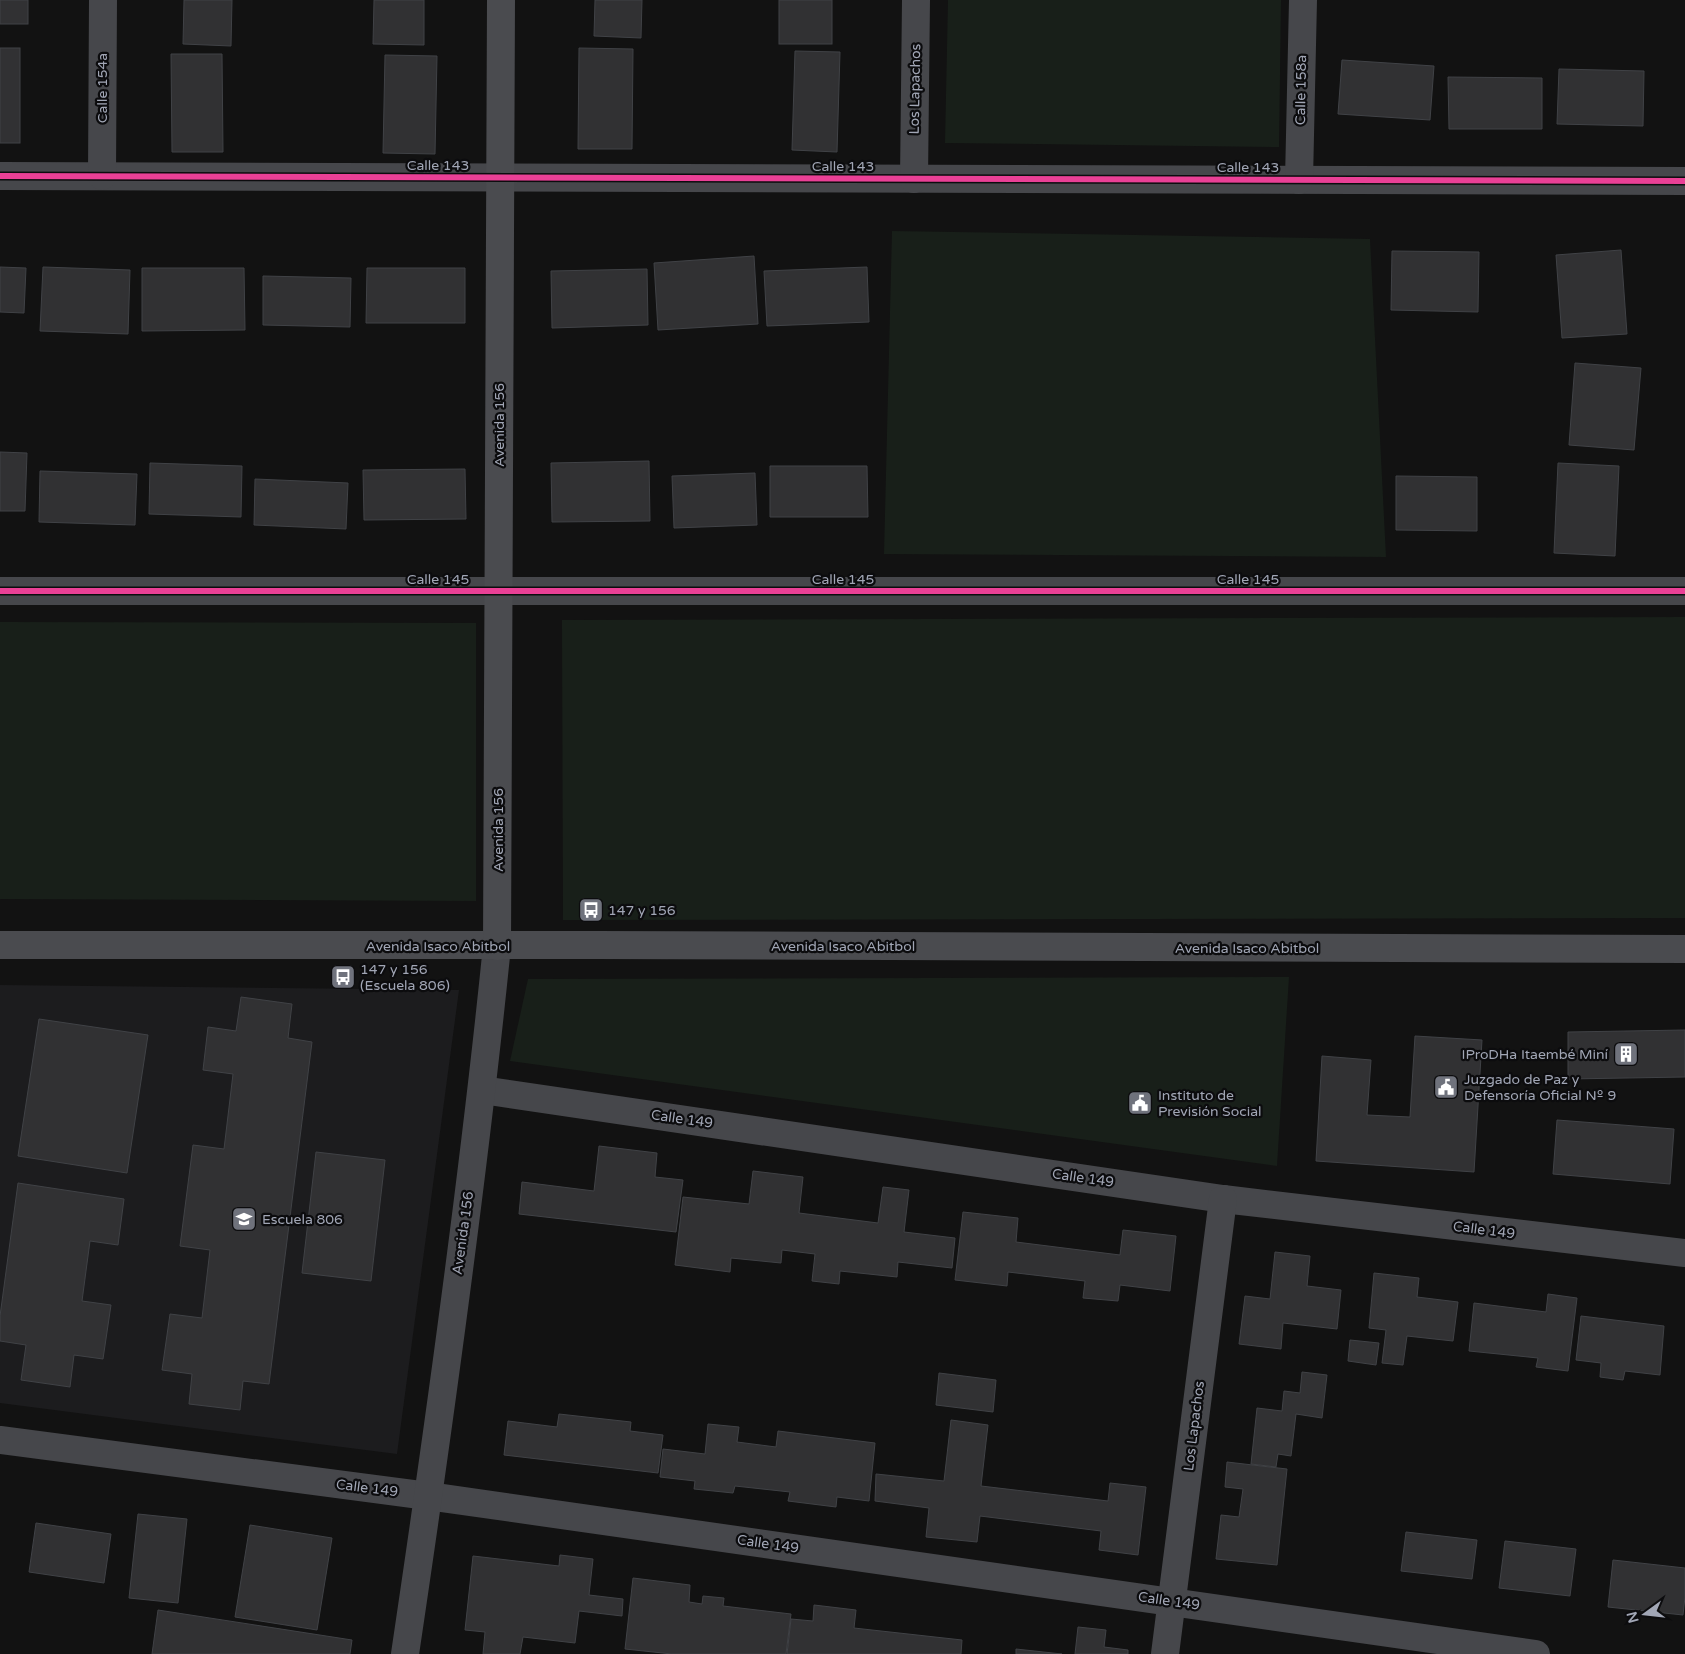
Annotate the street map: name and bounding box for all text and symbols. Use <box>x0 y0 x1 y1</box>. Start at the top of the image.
street label: Los Lapachos <box>906 43 924 135</box>
street label: Calle 154a <box>94 53 111 123</box>
street label: Calle 158a <box>1292 55 1310 125</box>
street label: Calle 143 <box>407 157 469 174</box>
street label: Calle 143 <box>812 158 874 175</box>
street label: Calle 143 <box>1217 159 1279 176</box>
street label: Avenida 156 <box>491 383 508 467</box>
street label: Calle 145 <box>407 571 469 588</box>
street label: Calle 145 <box>812 571 874 588</box>
street label: Calle 145 <box>1217 571 1279 588</box>
street label: Avenida 156 <box>490 788 507 872</box>
bus stop icon: 147 y 156 <box>578 897 604 923</box>
place label: 147 y 156 <box>608 902 676 919</box>
street label: Avenida Isaco Abitbol <box>366 938 510 955</box>
street label: Avenida Isaco Abitbol <box>771 938 915 955</box>
street label: Avenida Isaco Abitbol <box>1175 940 1319 957</box>
place label: 147 y 156 (Escuela 806) <box>360 961 450 994</box>
bus stop icon: 147 y 156 (Escuela 806) <box>330 964 356 990</box>
building icon: IProDHa Itaembé Miní <box>1613 1041 1639 1067</box>
place label: IProDHa Itaembé Miní <box>1462 1046 1608 1063</box>
place label: Juzgado de Paz y Defensoría Oficial Nº 9 <box>1464 1071 1616 1104</box>
public building icon: Juzgado de Paz y Defensoría Oficial Nº 9 <box>1433 1074 1459 1100</box>
place label: Instituto de Previsión Social <box>1158 1087 1262 1120</box>
public building icon: Instituto de Previsión Social <box>1127 1090 1153 1116</box>
street label: Calle 149 <box>650 1106 714 1132</box>
street label: Calle 149 <box>1051 1165 1115 1191</box>
street label: Avenida 156 <box>449 1190 477 1276</box>
school or university icon: Escuela 806 <box>231 1206 257 1232</box>
place label: Escuela 806 <box>262 1211 343 1228</box>
street label: Calle 149 <box>1452 1218 1516 1242</box>
street label: Los Lapachos <box>1180 1380 1208 1472</box>
street label: Calle 149 <box>335 1476 399 1500</box>
street label: Calle 149 <box>736 1531 800 1557</box>
street label: Calle 149 <box>1137 1588 1201 1614</box>
north arrow <box>1620 1589 1670 1639</box>
text: N <box>1623 1610 1643 1625</box>

